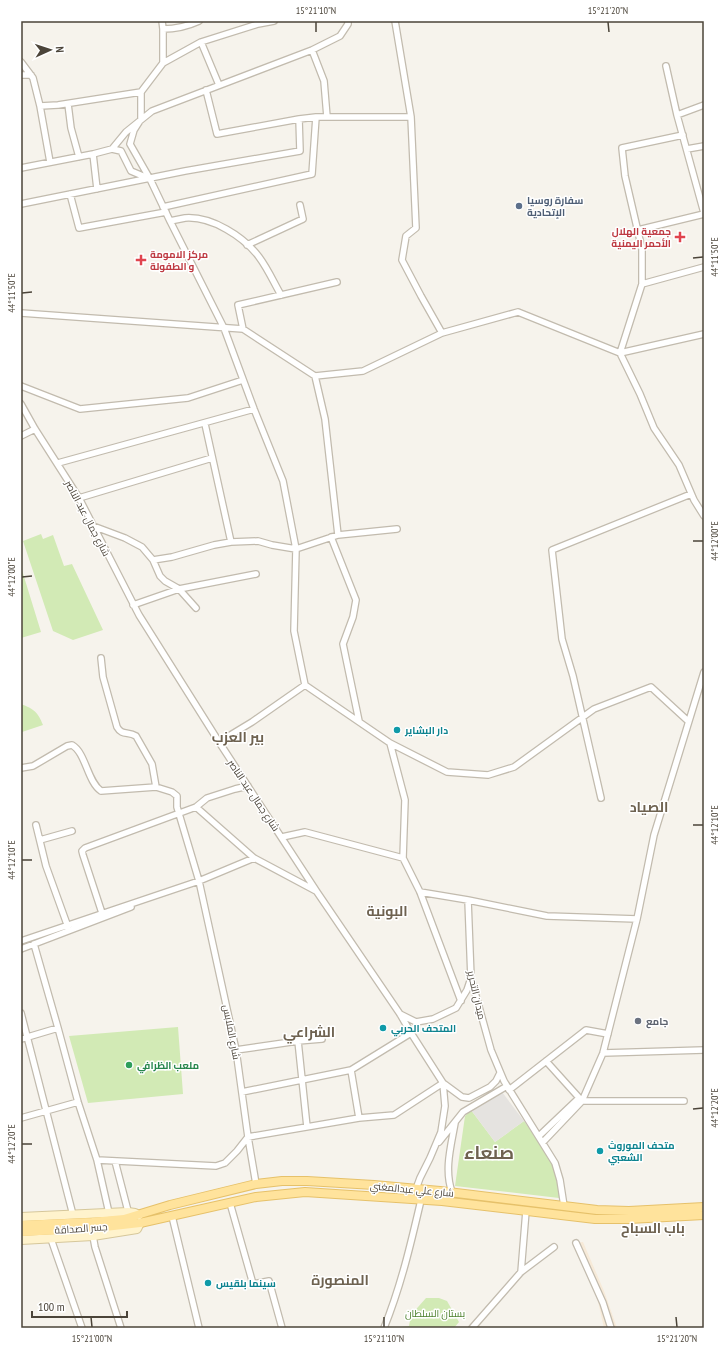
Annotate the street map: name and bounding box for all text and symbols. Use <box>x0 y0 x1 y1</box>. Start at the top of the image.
text: 15°21'10"N <box>296 4 336 17</box>
text: 15°21'20"N <box>588 4 628 17</box>
north arrow <box>30 30 70 70</box>
text: N <box>53 46 67 53</box>
place label: سفارة روسيا الإتحادية <box>527 194 583 219</box>
marker: سفارة روسيا الإتحادية <box>514 201 524 211</box>
place label: جمعية الهلال الأحمر اليمنية <box>611 225 671 250</box>
marker: جمعية الهلال الأحمر اليمنية <box>674 231 686 243</box>
text: 44°11'50"E <box>708 237 721 277</box>
place label: مركز الامومة و الطفولة <box>150 248 208 273</box>
marker: مركز الامومة و الطفولة <box>135 254 147 266</box>
text: 44°11'50"E <box>5 273 18 313</box>
street label: شارع جمال عبد الناصر <box>62 477 113 558</box>
text: 44°12'00"E <box>708 521 721 561</box>
text: 44°12'00"E <box>5 557 18 597</box>
place label: دار البشاير <box>404 724 448 737</box>
marker: دار البشاير <box>392 725 402 735</box>
district label: بير العزب <box>212 728 264 746</box>
street label: شارع جمال عبد الناصر <box>224 756 282 834</box>
district label: الصياد <box>630 798 668 816</box>
text: 44°12'10"E <box>708 805 721 845</box>
text: 44°12'10"E <box>5 840 18 880</box>
district label: البونية <box>366 902 408 920</box>
street label: ميدان التحرير <box>464 968 488 1021</box>
street label: شارع الملابس <box>220 1004 243 1061</box>
place label: جامع <box>646 1015 669 1029</box>
marker: جامع <box>633 1016 643 1026</box>
place label: المتحف الحربي <box>391 1022 456 1037</box>
district label: الشراعي <box>283 1023 335 1044</box>
marker: المتحف الحربي <box>378 1023 388 1033</box>
place label: ملعب الظرافي <box>137 1059 199 1074</box>
marker: ملعب الظرافي <box>124 1060 134 1070</box>
text: 44°12'20"E <box>708 1088 721 1128</box>
text: 44°12'20"E <box>5 1124 18 1164</box>
place label: متحف الموروث الشعبي <box>608 1139 675 1166</box>
district label: صنعاء <box>464 1141 514 1164</box>
marker: متحف الموروث الشعبي <box>595 1146 605 1156</box>
street label: شارع علي عبدالمغني <box>370 1179 454 1201</box>
district label: باب السباح <box>621 1219 685 1238</box>
street label: جسر الصداقة <box>54 1220 108 1237</box>
district label: المنصورة <box>311 1271 369 1289</box>
place label: سينما بلقيس <box>216 1277 276 1290</box>
marker: سينما بلقيس <box>203 1278 213 1288</box>
scale bar <box>32 1293 127 1319</box>
text: 100 m <box>38 1299 65 1314</box>
park label: بستان السلطان <box>405 1307 465 1320</box>
text: 15°21'00"N <box>72 1332 112 1345</box>
text: 15°21'10"N <box>364 1332 404 1345</box>
text: 15°21'20"N <box>657 1332 697 1345</box>

